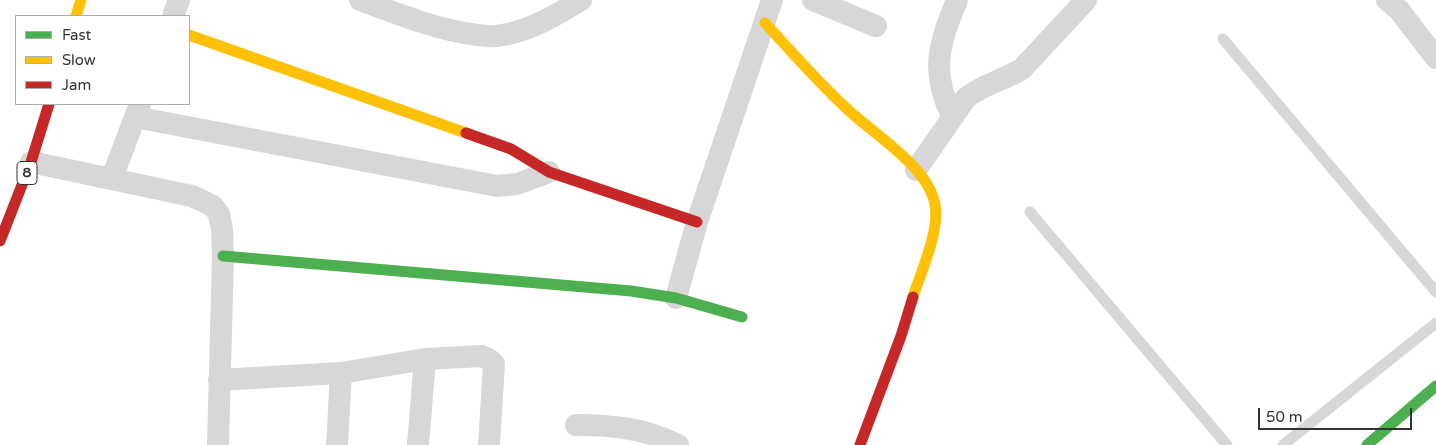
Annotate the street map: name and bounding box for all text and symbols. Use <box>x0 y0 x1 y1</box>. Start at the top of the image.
legend <box>15 15 190 105</box>
text: Fast <box>62 26 91 44</box>
text: Slow <box>62 51 96 69</box>
text: Jam <box>62 76 91 94</box>
road number: 8 <box>17 162 37 184</box>
scale bar <box>1261 398 1415 430</box>
text: 50 m <box>1266 408 1303 426</box>

